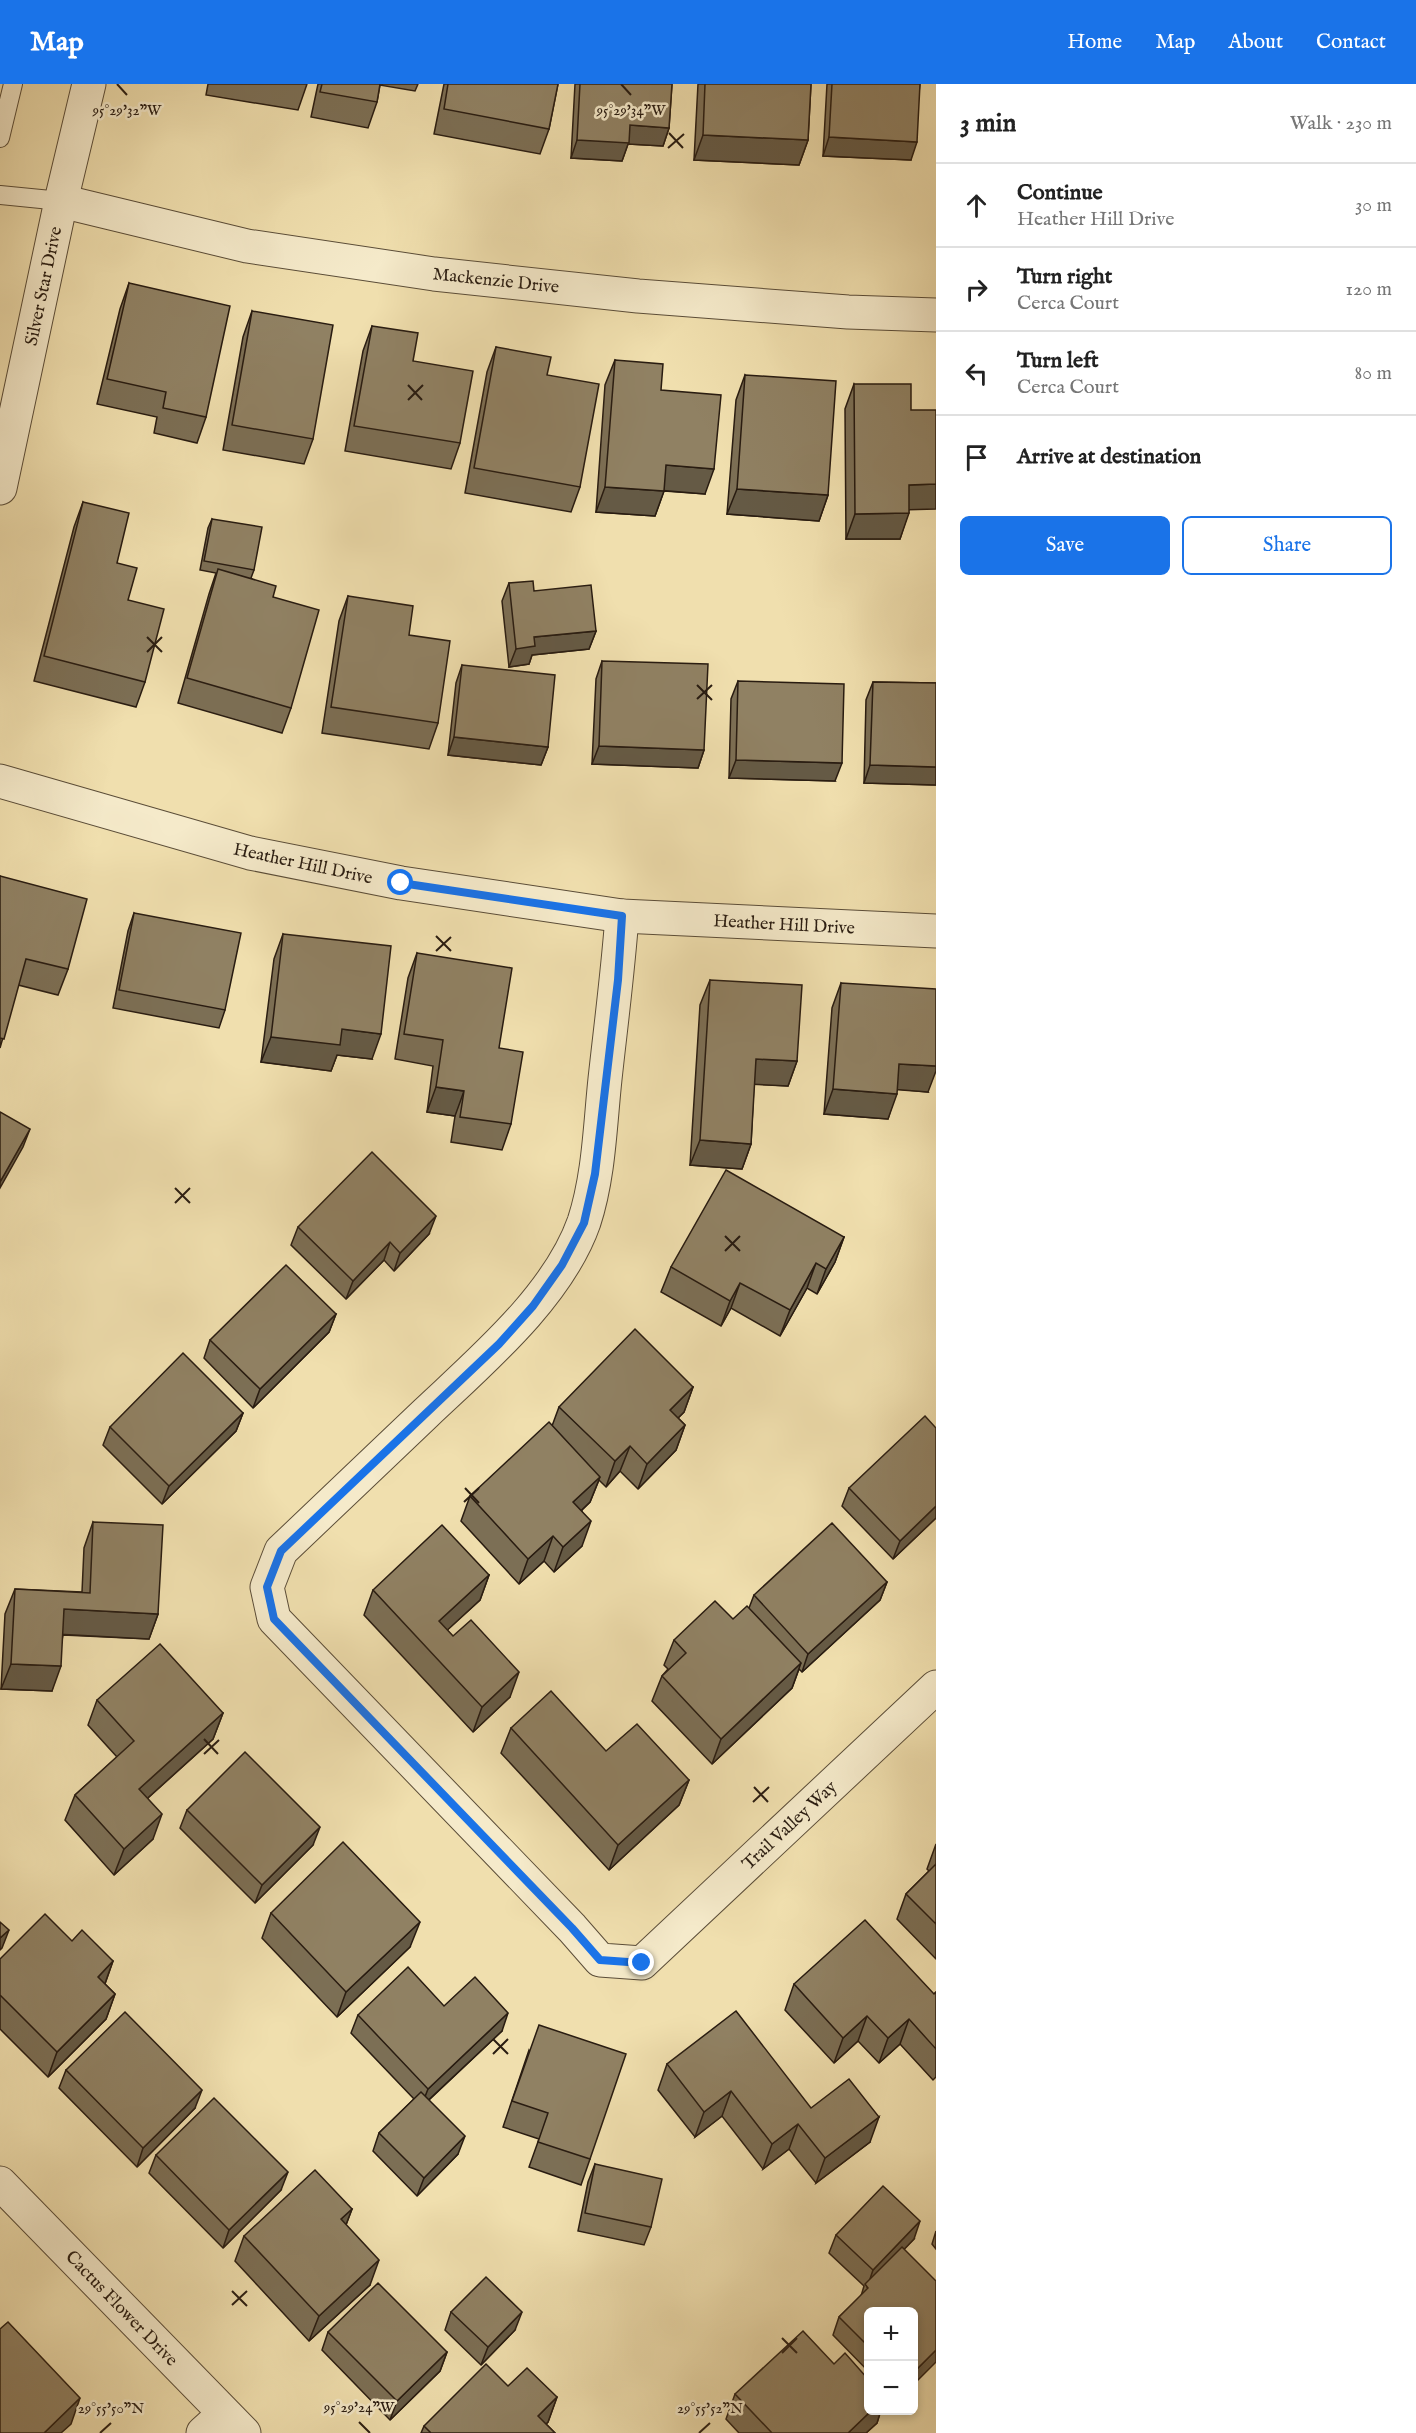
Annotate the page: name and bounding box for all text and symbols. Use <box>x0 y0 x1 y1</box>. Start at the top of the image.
text: Map <box>30 25 84 60</box>
text: Home <box>1067 29 1122 56</box>
text: Map <box>1155 29 1195 56</box>
text: About <box>1228 29 1283 56</box>
text: Contact <box>1316 29 1386 56</box>
text: 95°29'32"W <box>92 101 162 120</box>
text: 95°29'34"W <box>595 101 666 120</box>
text: 3 min <box>960 107 1016 140</box>
text: Walk · 230 m <box>1290 111 1392 136</box>
text: Continue <box>1017 179 1103 207</box>
icon: ahead <box>960 189 993 222</box>
text: 30 m <box>1355 193 1392 218</box>
text: Heather Hill Drive <box>1017 207 1175 232</box>
street label: Silver Star Drive <box>21 225 68 348</box>
street label: Mackenzie Drive <box>431 263 560 300</box>
text: Turn right <box>1017 263 1112 291</box>
icon: right <box>960 273 993 306</box>
text: 120 m <box>1346 277 1392 302</box>
text: Cerca Court <box>1017 291 1119 316</box>
text: Turn left <box>1017 347 1099 375</box>
icon: left <box>960 357 993 390</box>
text: 80 m <box>1355 361 1392 386</box>
text: Cerca Court <box>1017 375 1119 400</box>
icon: arrive <box>960 441 993 474</box>
text: Arrive at destination <box>1017 443 1201 471</box>
button: Save <box>960 516 1170 575</box>
button: Share <box>1182 516 1392 575</box>
street label: Heather Hill Drive <box>231 838 374 890</box>
route start <box>387 869 413 895</box>
street label: Heather Hill Drive <box>713 910 855 941</box>
street label: Trail Valley Way <box>738 1776 842 1876</box>
route end <box>628 1949 654 1975</box>
street label: Cactus Flower Drive <box>60 2246 182 2372</box>
map controls <box>864 2307 918 2415</box>
button: + <box>864 2307 918 2361</box>
button: − <box>864 2361 918 2415</box>
text: 95°29'24"W <box>323 2398 395 2417</box>
text: 29°55'50"N <box>78 2399 144 2418</box>
text: 29°55'52"N <box>677 2399 743 2418</box>

